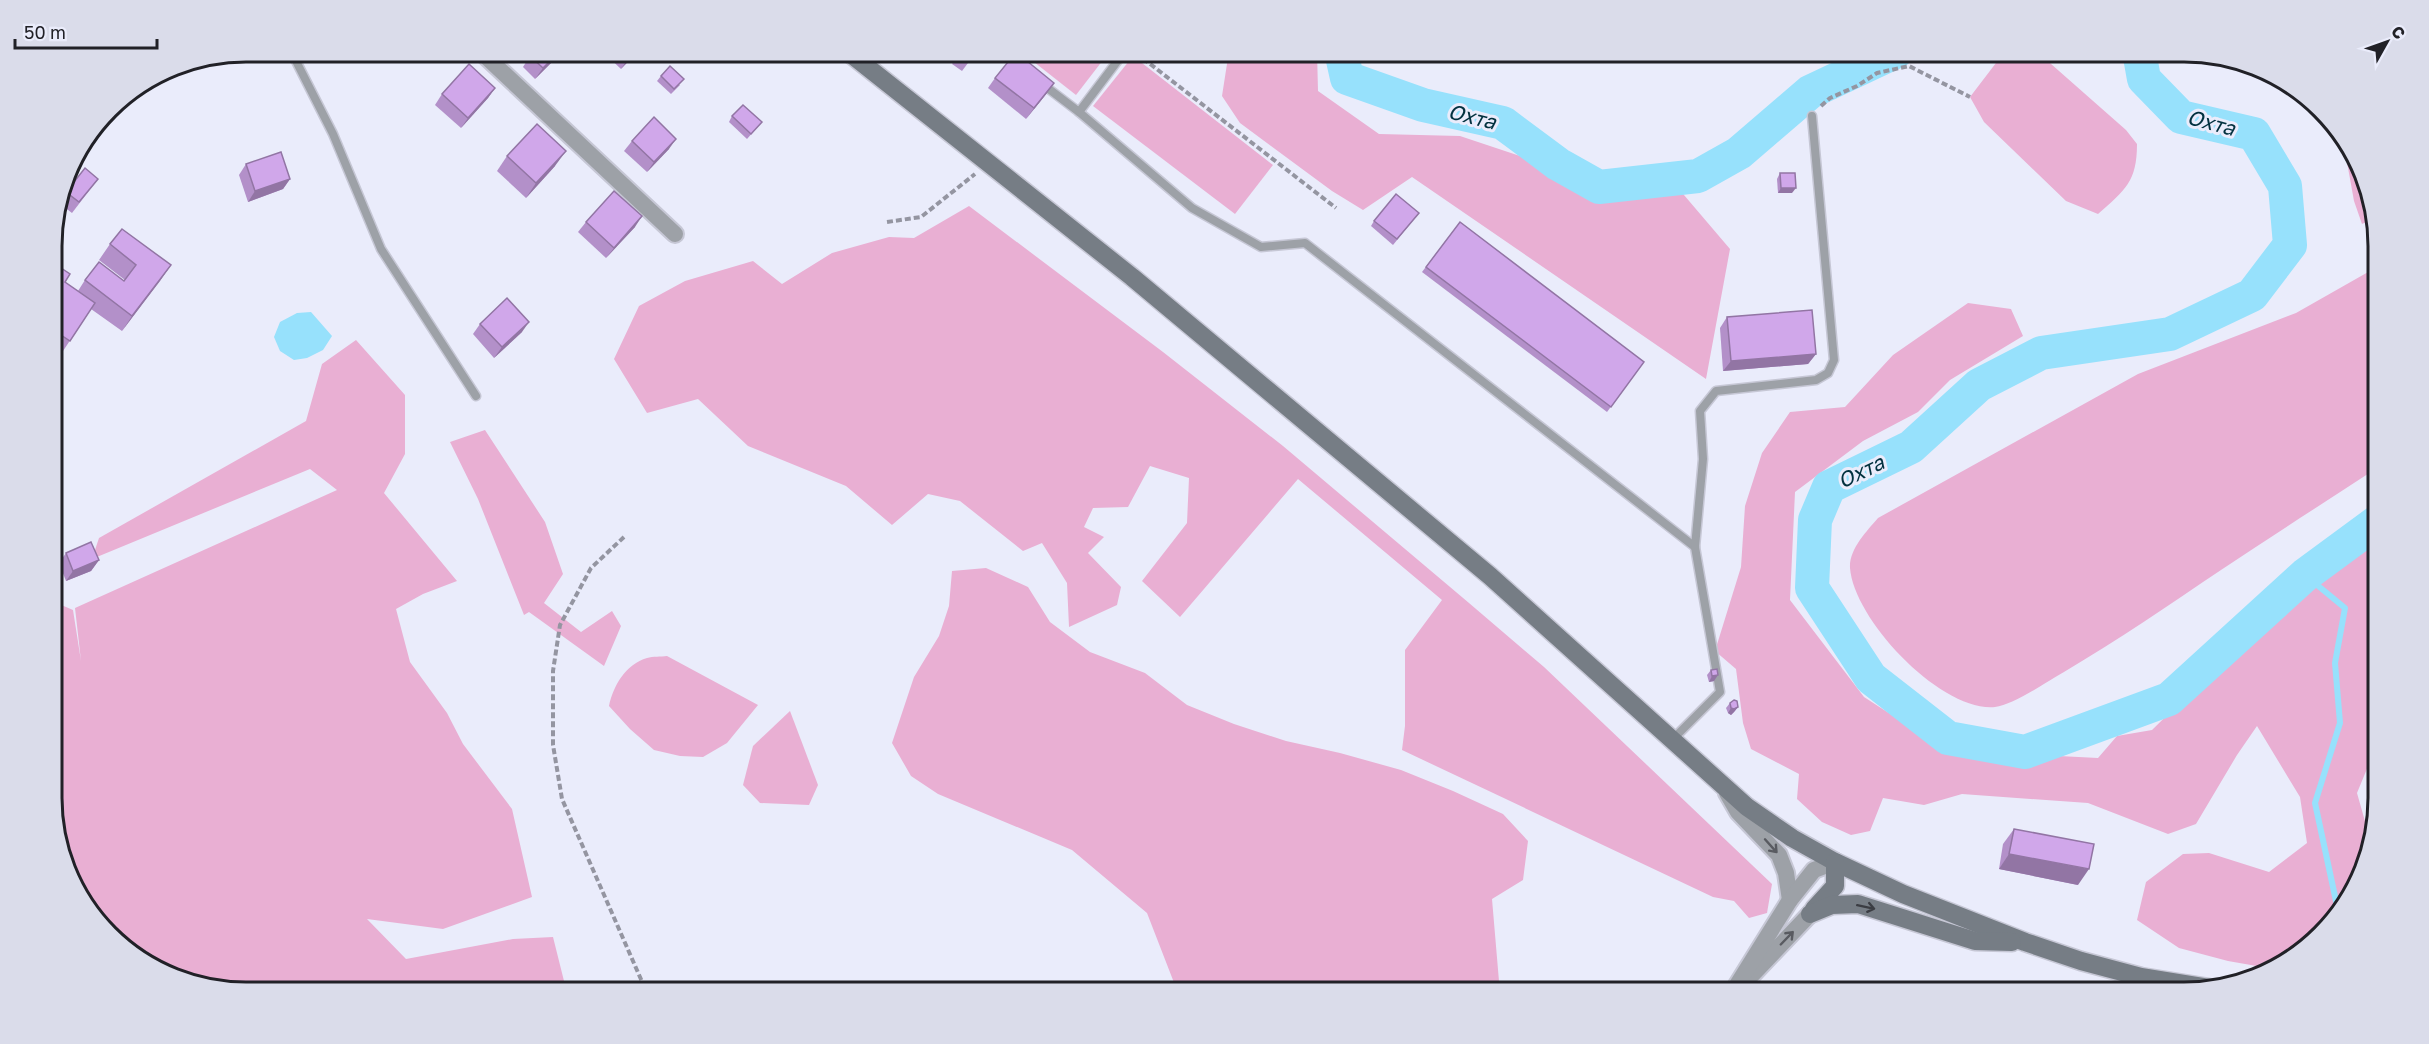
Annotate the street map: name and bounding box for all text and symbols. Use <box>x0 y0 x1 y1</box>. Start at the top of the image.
scale bar <box>15 12 158 50</box>
north arrow <box>2357 12 2417 72</box>
text: 50 m <box>24 21 66 43</box>
text: С <box>2387 22 2410 43</box>
water label: Охта <box>1446 98 1500 135</box>
water label: Охта <box>2184 103 2239 141</box>
water label: Охта <box>1833 448 1889 493</box>
one-way arrow <box>1764 838 1778 853</box>
one-way arrow <box>1856 901 1875 913</box>
one-way arrow <box>1780 931 1794 946</box>

